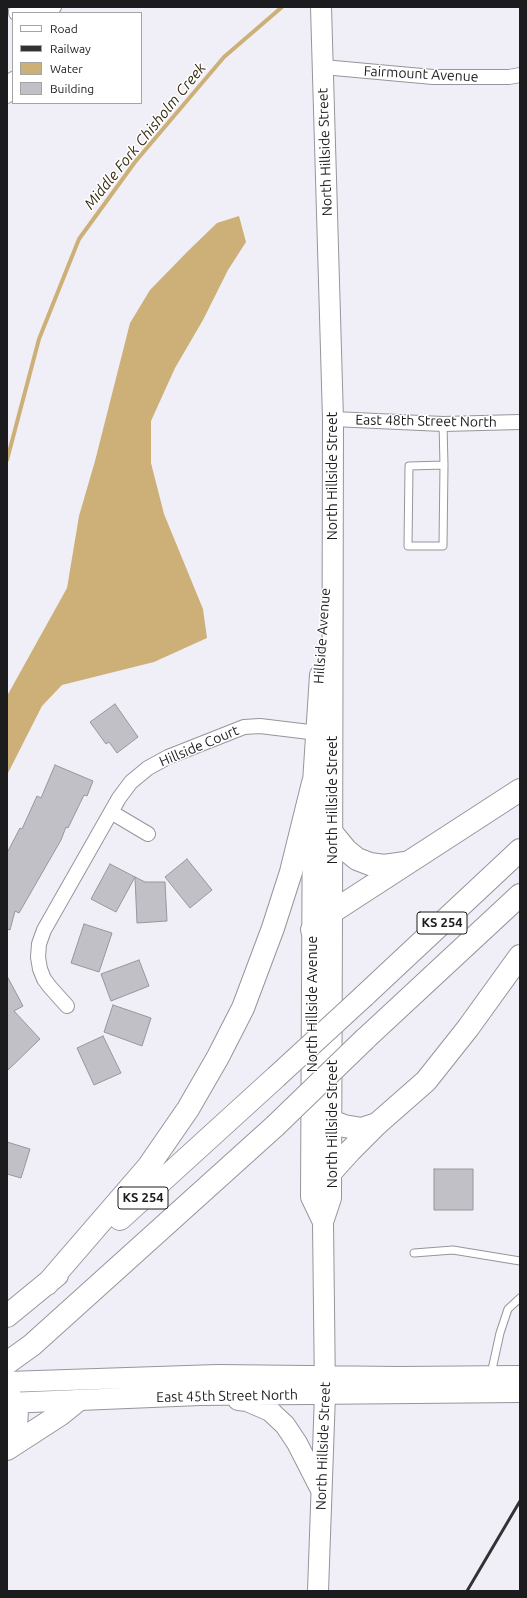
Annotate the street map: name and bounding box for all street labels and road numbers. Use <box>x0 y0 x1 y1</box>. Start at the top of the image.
street label: Fairmount Avenue <box>363 63 479 85</box>
street label: North Hillside Street <box>314 88 336 216</box>
street label: East 48th Street North <box>355 411 497 431</box>
street label: North Hillside Street <box>324 412 340 540</box>
street label: Hillside Avenue <box>310 587 334 685</box>
street label: Hillside Court <box>157 722 241 770</box>
street label: North Hillside Street <box>324 736 340 864</box>
road number: KS 254 <box>417 912 467 934</box>
street label: North Hillside Avenue <box>304 936 320 1072</box>
street label: North Hillside Street <box>324 1060 340 1188</box>
road number: KS 254 <box>118 1187 168 1209</box>
street label: North Hillside Street <box>312 1382 334 1510</box>
street label: East 45th Street North <box>156 1386 298 1406</box>

